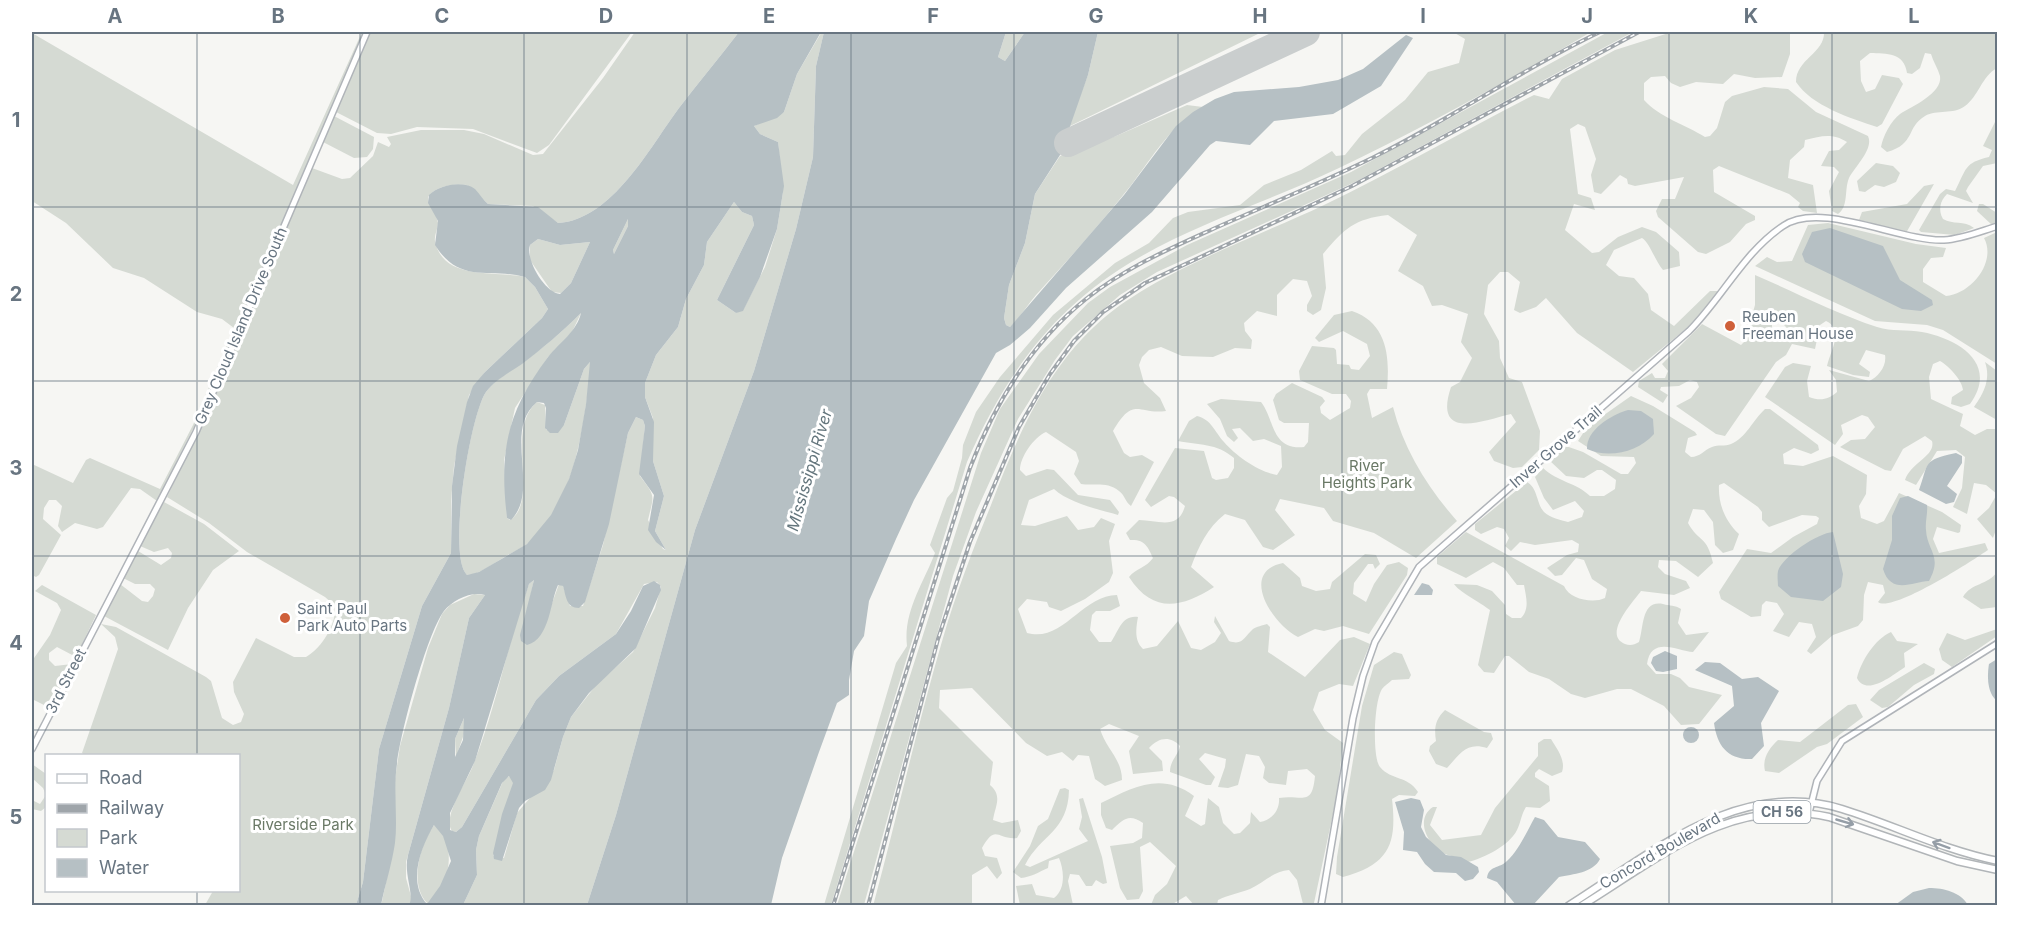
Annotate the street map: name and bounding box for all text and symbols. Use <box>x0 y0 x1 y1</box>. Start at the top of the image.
text: A <box>108 4 123 28</box>
text: B <box>271 4 285 28</box>
text: C <box>435 4 449 28</box>
text: D <box>599 4 613 28</box>
text: E <box>763 4 775 28</box>
text: F <box>927 4 939 28</box>
text: G <box>1088 4 1104 28</box>
text: H <box>1253 4 1267 28</box>
text: I <box>1420 4 1426 28</box>
text: J <box>1581 4 1593 28</box>
text: K <box>1744 4 1758 28</box>
text: L <box>1908 4 1920 28</box>
text: 1 <box>12 108 20 132</box>
street label: Grey Cloud Island Drive South <box>190 224 291 427</box>
text: 2 <box>10 282 22 306</box>
place label: Reuben Freeman House <box>1742 307 1854 343</box>
marker: Reuben Freeman House <box>1723 319 1737 333</box>
street label: Inver Grove Trail <box>1506 401 1606 492</box>
water label: Mississippi River <box>782 406 836 533</box>
text: 3 <box>10 456 22 480</box>
park label: River Heights Park <box>1322 456 1413 492</box>
place label: Saint Paul Park Auto Parts <box>297 599 407 635</box>
marker: Saint Paul Park Auto Parts <box>278 611 292 625</box>
text: 4 <box>9 631 23 655</box>
street label: 3rd Street <box>41 645 90 716</box>
legend <box>45 754 240 892</box>
text: Road <box>99 767 142 788</box>
text: Railway <box>99 797 164 818</box>
road number: CH 56 <box>1754 801 1810 823</box>
text: 5 <box>10 805 22 829</box>
street label: Concord Boulevard <box>1596 808 1724 893</box>
park label: Riverside Park <box>252 815 355 834</box>
one-way arrow <box>1836 816 1855 828</box>
text: Park <box>99 827 138 848</box>
one-way arrow <box>1932 839 1951 850</box>
text: Water <box>99 857 149 878</box>

